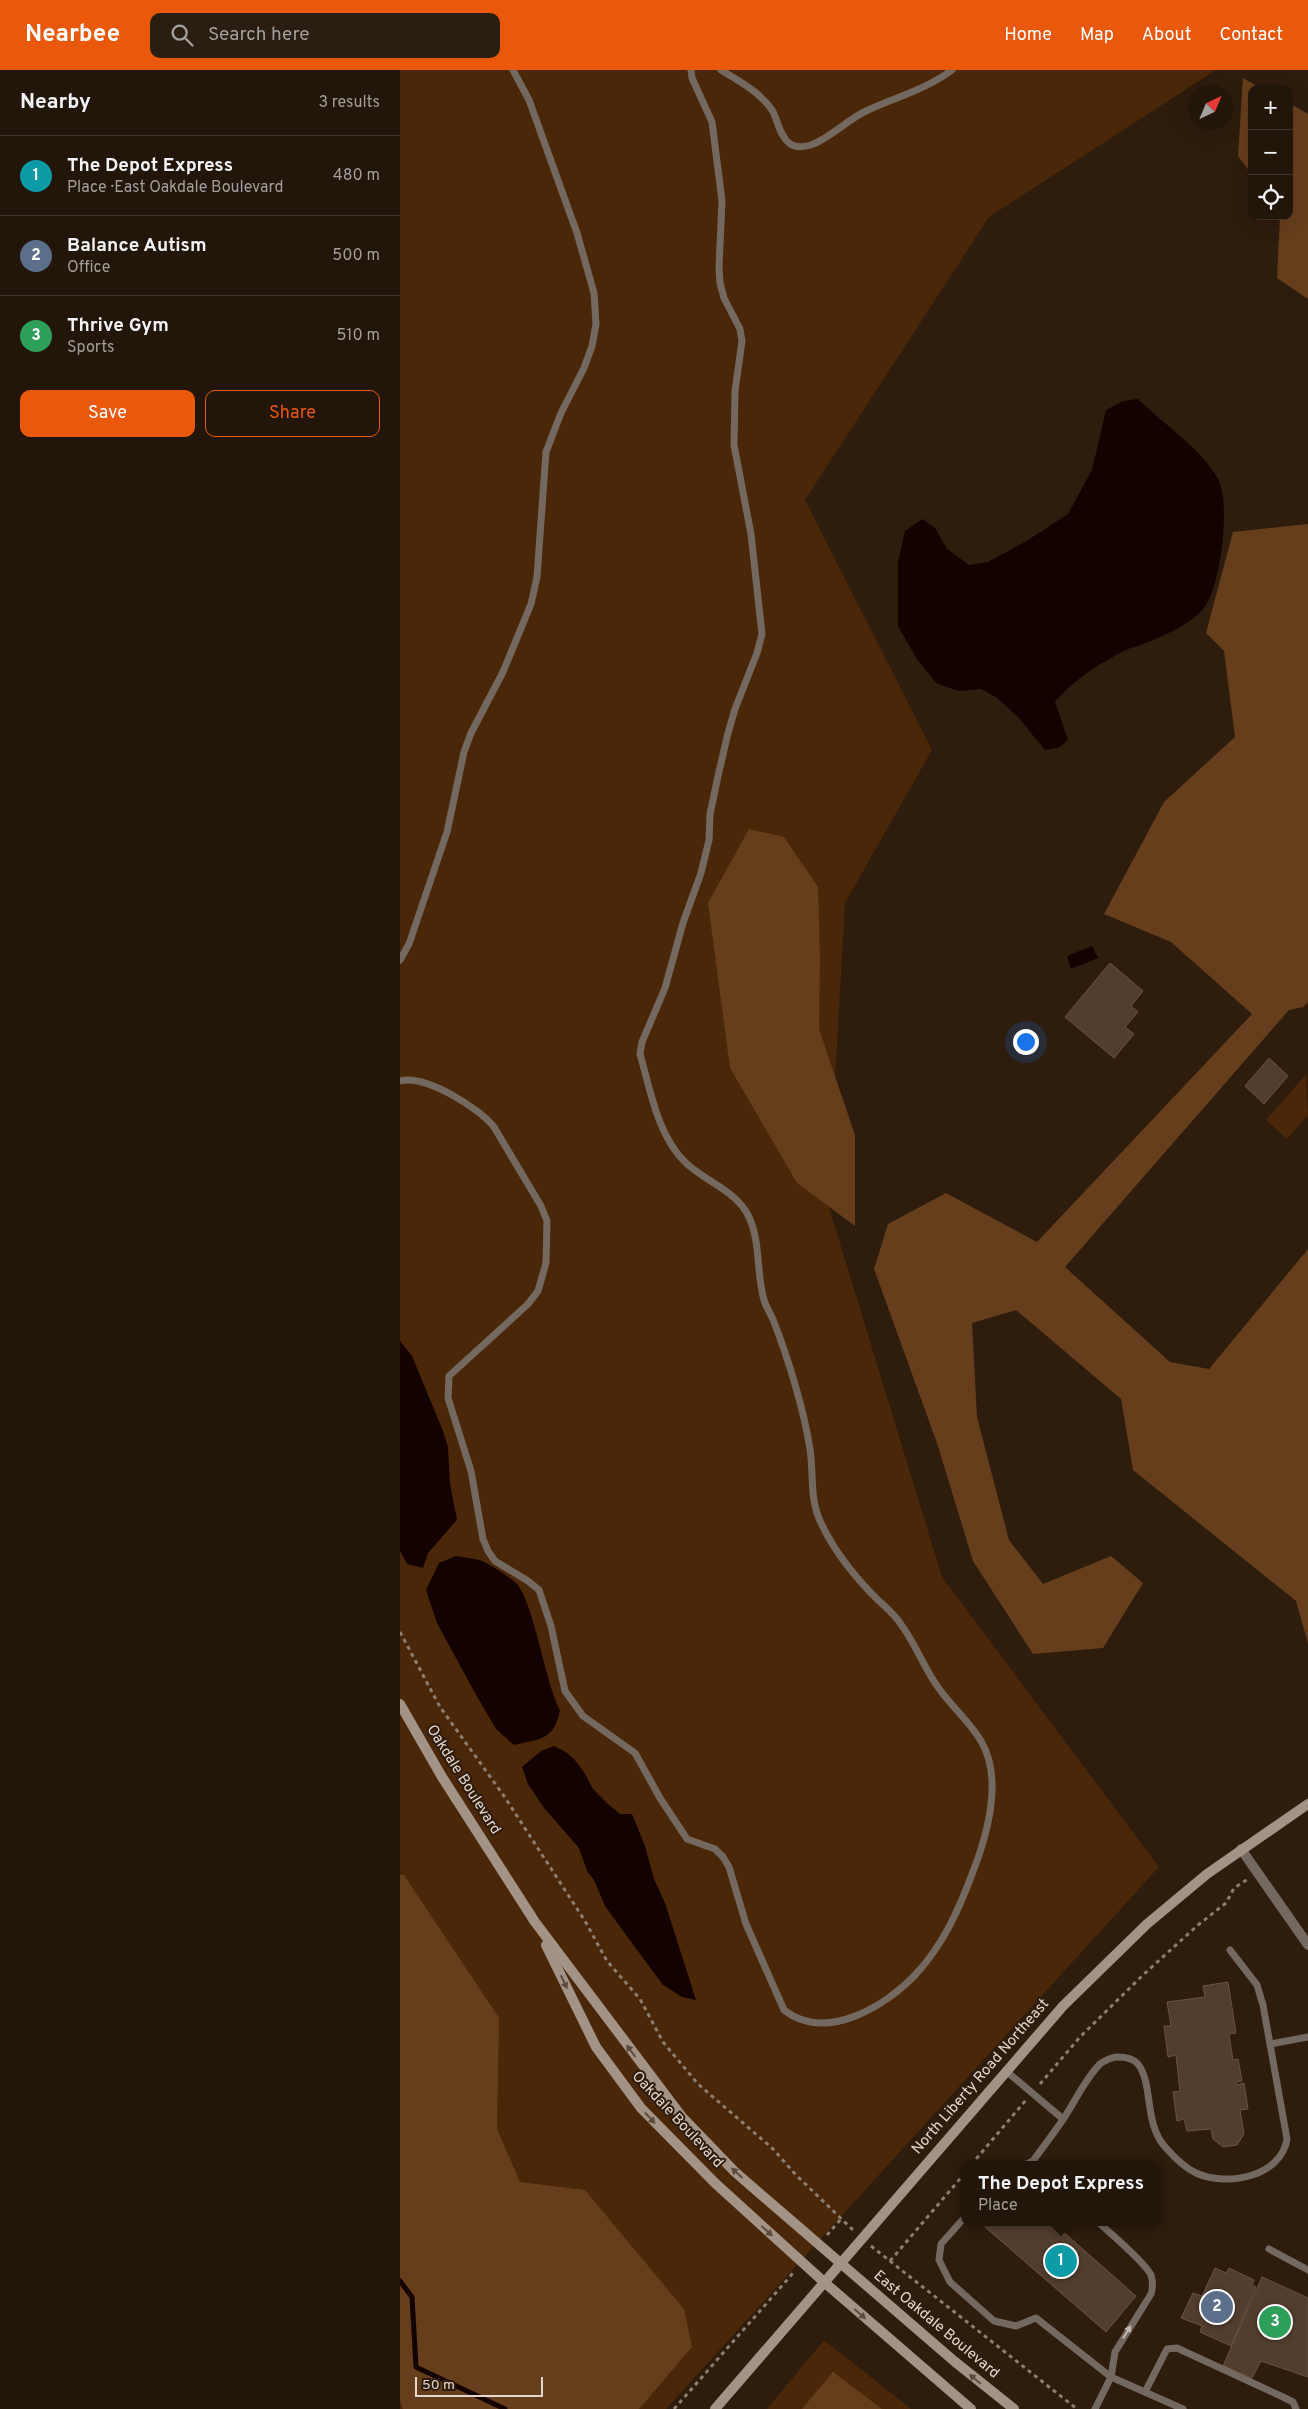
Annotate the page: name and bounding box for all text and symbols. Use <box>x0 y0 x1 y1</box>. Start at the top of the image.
search box <box>150 13 500 58</box>
text: Nearbee <box>25 20 120 50</box>
icon: search <box>168 21 196 49</box>
text: Search here <box>208 23 310 47</box>
text: Home <box>1004 24 1052 47</box>
text: Map <box>1080 24 1114 47</box>
text: About <box>1142 24 1191 47</box>
text: Contact <box>1219 24 1283 47</box>
north arrow <box>1188 85 1233 130</box>
map controls <box>1248 85 1293 220</box>
button: + <box>1248 85 1293 130</box>
text: Nearby <box>20 89 91 116</box>
text: 3 results <box>318 93 380 113</box>
button: − <box>1248 130 1293 175</box>
text: The Depot Express <box>67 154 233 178</box>
text: 1 <box>33 166 39 186</box>
text: 480 m <box>333 166 380 186</box>
button: locate <box>1248 175 1293 220</box>
text: Place · East Oakdale Boulevard <box>67 178 283 198</box>
text: Balance Autism <box>67 234 207 258</box>
text: 2 <box>31 246 41 266</box>
text: 500 m <box>332 246 380 266</box>
text: Office <box>67 258 110 278</box>
text: Thrive Gym <box>67 314 169 338</box>
text: 3 <box>31 326 41 346</box>
text: 510 m <box>337 326 380 346</box>
text: Sports <box>67 338 115 358</box>
button: Save <box>20 390 195 437</box>
button: Share <box>205 390 380 437</box>
your location <box>1013 1029 1039 1055</box>
street label: Oakdale Boulevard <box>422 1722 504 1838</box>
one-way arrow <box>560 1975 568 1989</box>
street label: North Liberty Road Northeast <box>908 1995 1054 2159</box>
one-way arrow <box>625 2045 636 2058</box>
street label: Oakdale Boulevard <box>627 2068 727 2172</box>
one-way arrow <box>644 2112 656 2124</box>
popup <box>961 2161 1161 2226</box>
one-way arrow <box>730 2168 743 2179</box>
text: The Depot Express <box>978 2172 1144 2196</box>
text: Place <box>978 2196 1018 2216</box>
one-way arrow <box>761 2225 773 2237</box>
pin: 1 <box>1045 2242 1077 2280</box>
street label: East Oakdale Boulevard <box>869 2267 1003 2383</box>
pin: 2 <box>1201 2288 1233 2326</box>
pin: 3 <box>1259 2303 1291 2341</box>
one-way arrow <box>854 2308 866 2320</box>
one-way arrow <box>1123 2325 1132 2339</box>
one-way arrow <box>970 2373 982 2385</box>
scale bar <box>415 2374 542 2397</box>
text: 50 m <box>422 2377 455 2394</box>

